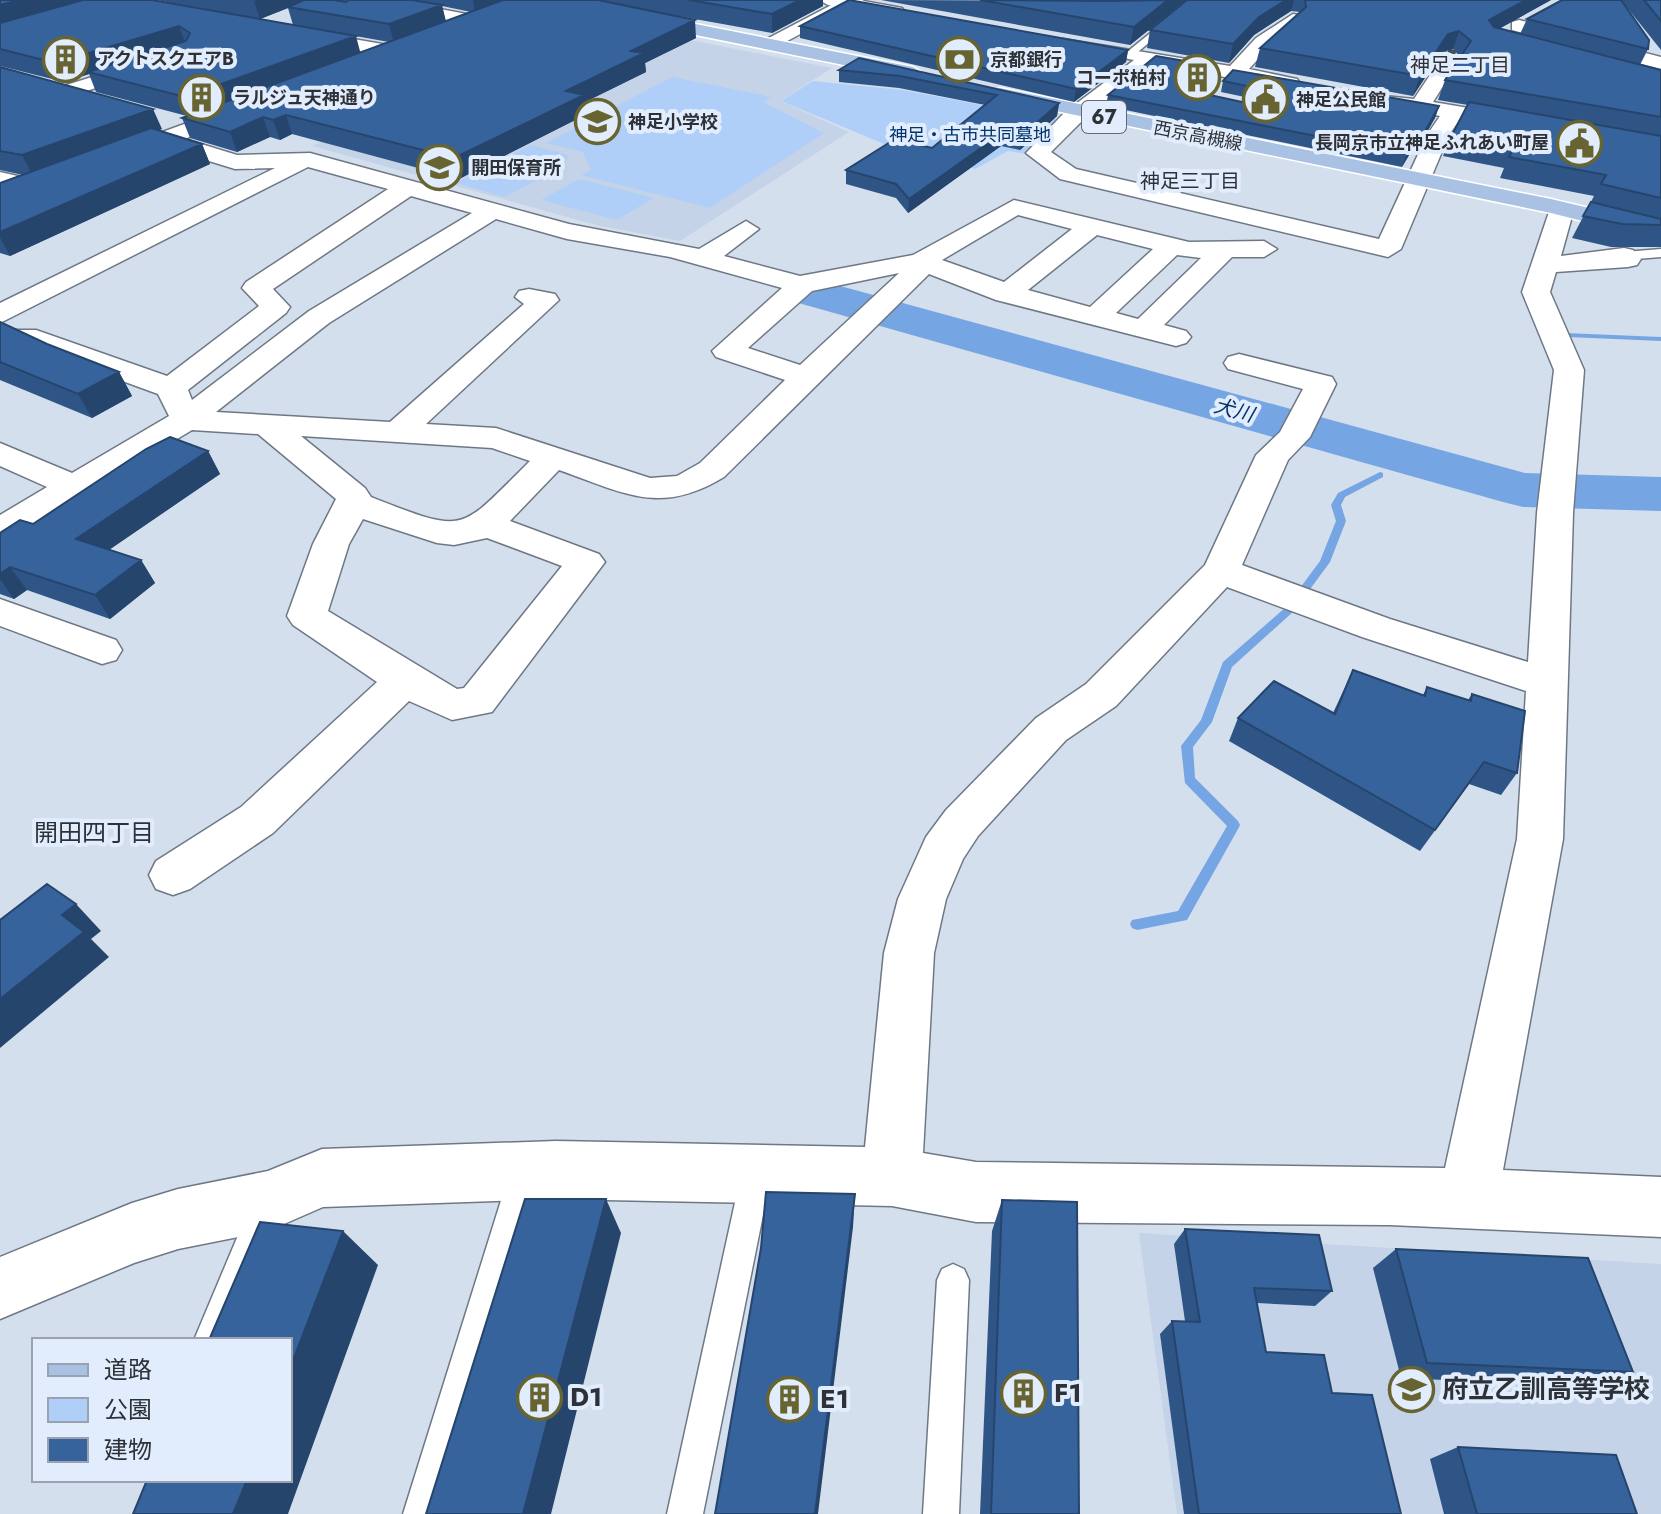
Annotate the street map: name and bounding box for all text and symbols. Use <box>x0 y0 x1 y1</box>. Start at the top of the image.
building icon: アクトスクエアB <box>42 35 90 83</box>
bank icon: 京都銀行 <box>935 36 983 84</box>
place label: アクトスクエアB <box>97 46 234 72</box>
place label: 京都銀行 <box>990 47 1062 73</box>
district label: 神足二丁目 <box>1410 51 1510 80</box>
building icon: コーポ柏村 <box>1173 54 1221 102</box>
place label: コーポ柏村 <box>1076 65 1166 91</box>
building icon: ラルジュ天神通り <box>178 74 226 122</box>
public building icon: 神足公民館 <box>1241 76 1289 124</box>
place label: ラルジュ天神通り <box>233 85 376 111</box>
place label: 神足公民館 <box>1296 87 1386 113</box>
school or university icon: 神足小学校 <box>573 98 621 146</box>
road number: 67 <box>1082 101 1126 133</box>
place label: 神足小学校 <box>628 109 718 135</box>
street label: 西京高槻線 <box>1151 115 1245 157</box>
public building icon: 長岡京市立神足ふれあい町屋 <box>1556 119 1604 167</box>
park label: 神足・古市共同墓地 <box>889 122 1051 148</box>
place label: 長岡京市立神足ふれあい町屋 <box>1315 130 1549 156</box>
school or university icon: 開田保育所 <box>416 144 464 192</box>
place label: 開田保育所 <box>471 155 561 181</box>
district label: 神足三丁目 <box>1140 167 1240 196</box>
water label: 犬川 <box>1211 391 1259 430</box>
district label: 開田四丁目 <box>34 815 154 850</box>
legend <box>32 1338 292 1482</box>
text: 道路 <box>104 1352 152 1387</box>
school or university icon: 府立乙訓高等学校 <box>1387 1365 1435 1413</box>
building icon: F1 <box>999 1369 1047 1417</box>
place label: 府立乙訓高等学校 <box>1442 1370 1650 1408</box>
building icon: D1 <box>515 1373 563 1421</box>
place label: F1 <box>1054 1374 1082 1412</box>
building icon: E1 <box>765 1375 813 1423</box>
place label: D1 <box>570 1378 602 1416</box>
place label: E1 <box>820 1380 849 1418</box>
text: 公園 <box>104 1392 152 1427</box>
text: 建物 <box>104 1432 152 1467</box>

